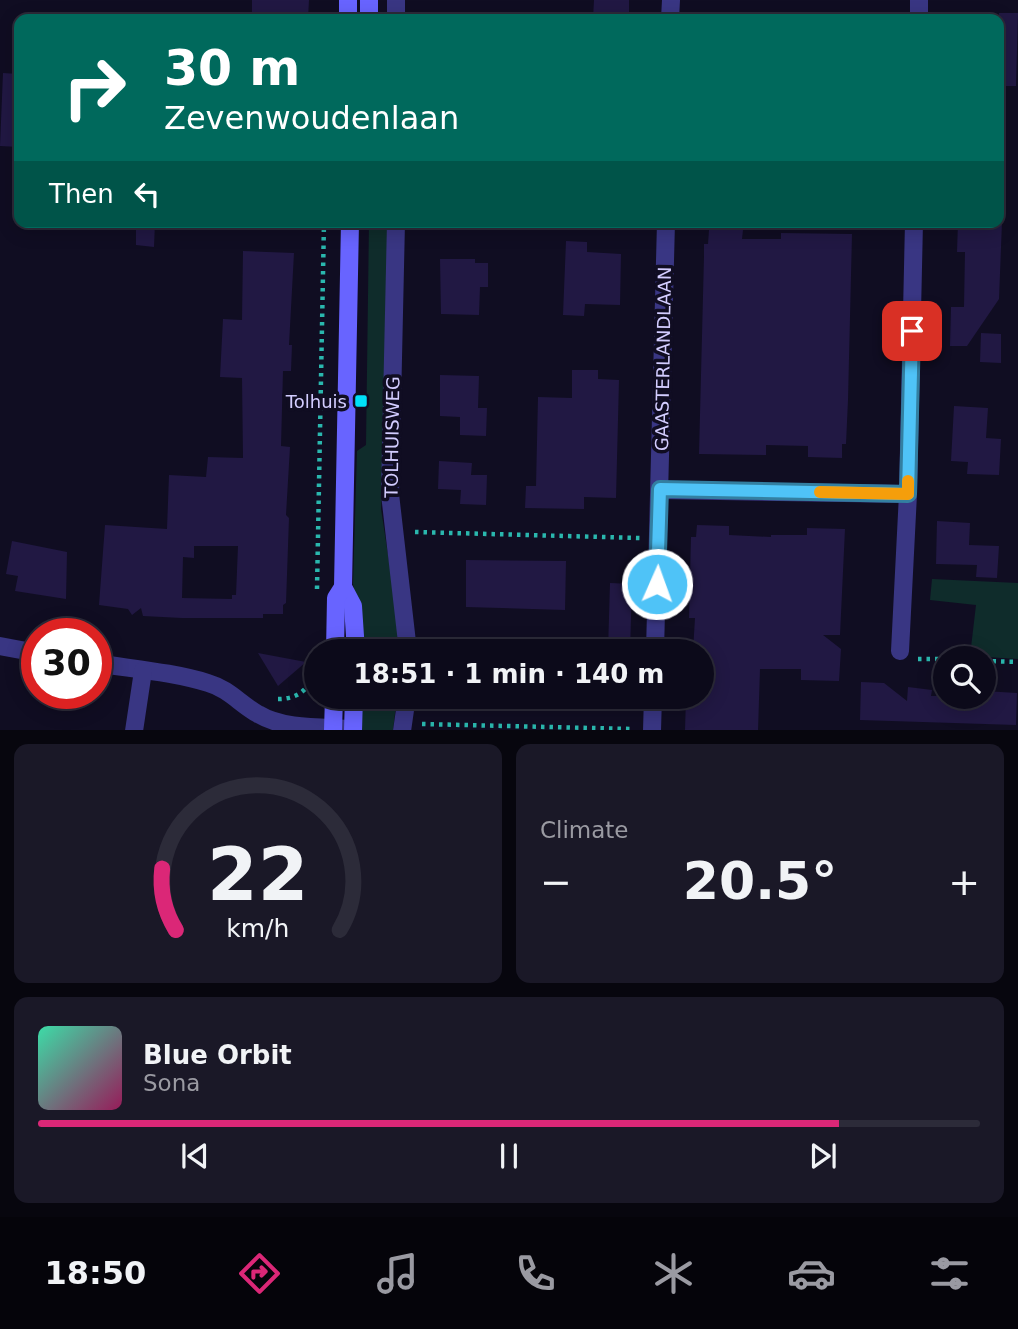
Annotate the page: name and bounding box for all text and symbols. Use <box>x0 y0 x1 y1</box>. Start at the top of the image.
text: 30 m <box>164 40 300 97</box>
icon: right <box>49 42 140 133</box>
text: Zevenwoudenlaan <box>164 99 459 137</box>
icon: left <box>128 175 166 213</box>
text: Then <box>49 179 114 209</box>
street label: GAASTERLANDLAAN <box>651 267 675 451</box>
pin <box>882 301 942 361</box>
icon: arrive <box>893 312 931 350</box>
street label: TOLHUISWEG <box>380 376 404 499</box>
place label: Tolhuis <box>285 391 347 412</box>
marker: Tolhuis <box>353 393 369 409</box>
position arrow <box>620 547 694 621</box>
speed limit sign: 30 <box>21 618 112 709</box>
map controls <box>933 646 996 709</box>
button: search <box>933 646 996 709</box>
text: 18:51 · 1 min · 140 m <box>354 659 664 689</box>
text: Climate <box>540 817 629 843</box>
text: 22 <box>207 832 309 917</box>
text: 20.5° <box>683 851 837 911</box>
text: − <box>540 860 572 904</box>
text: + <box>948 860 980 904</box>
text: km/h <box>226 913 290 942</box>
text: Blue Orbit <box>143 1040 292 1070</box>
text: Sona <box>143 1070 200 1096</box>
icon: previous <box>176 1137 214 1175</box>
icon: pause <box>490 1137 528 1175</box>
icon: next <box>804 1137 842 1175</box>
icon: directions <box>235 1249 284 1298</box>
icon: music <box>373 1249 422 1298</box>
icon: phone <box>511 1249 560 1298</box>
icon: climate <box>649 1249 698 1298</box>
icon: car <box>787 1249 836 1298</box>
icon: filters <box>925 1249 974 1298</box>
text: 18:50 <box>44 1254 146 1292</box>

